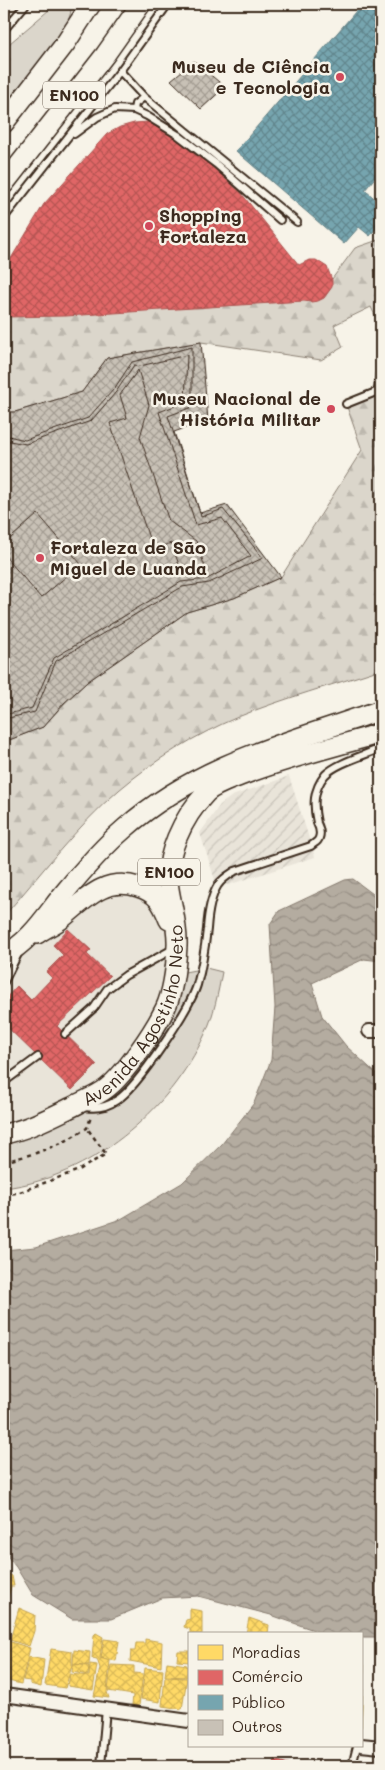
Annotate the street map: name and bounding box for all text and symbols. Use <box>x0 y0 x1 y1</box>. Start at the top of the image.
place label: Museu de Ciência e Tecnologia <box>172 54 330 99</box>
marker: Museu de Ciência e Tecnologia <box>334 71 346 83</box>
road number: EN100 <box>43 82 105 108</box>
place label: Shopping Fortaleza <box>159 203 247 248</box>
marker: Shopping Fortaleza <box>143 220 155 232</box>
place label: Museu Nacional de História Militar <box>152 386 321 431</box>
marker: Museu Nacional de História Militar <box>325 403 337 415</box>
place label: Fortaleza de São Miguel de Luanda <box>50 535 207 580</box>
marker: Fortaleza de São Miguel de Luanda <box>34 552 46 564</box>
road number: EN100 <box>138 859 200 886</box>
street label: Avenida Agostinho Neto <box>78 923 188 1111</box>
legend <box>188 1632 362 1748</box>
text: Moradias <box>232 1642 300 1662</box>
text: Comércio <box>232 1666 303 1686</box>
text: Público <box>232 1692 285 1712</box>
text: Outros <box>232 1716 282 1736</box>

